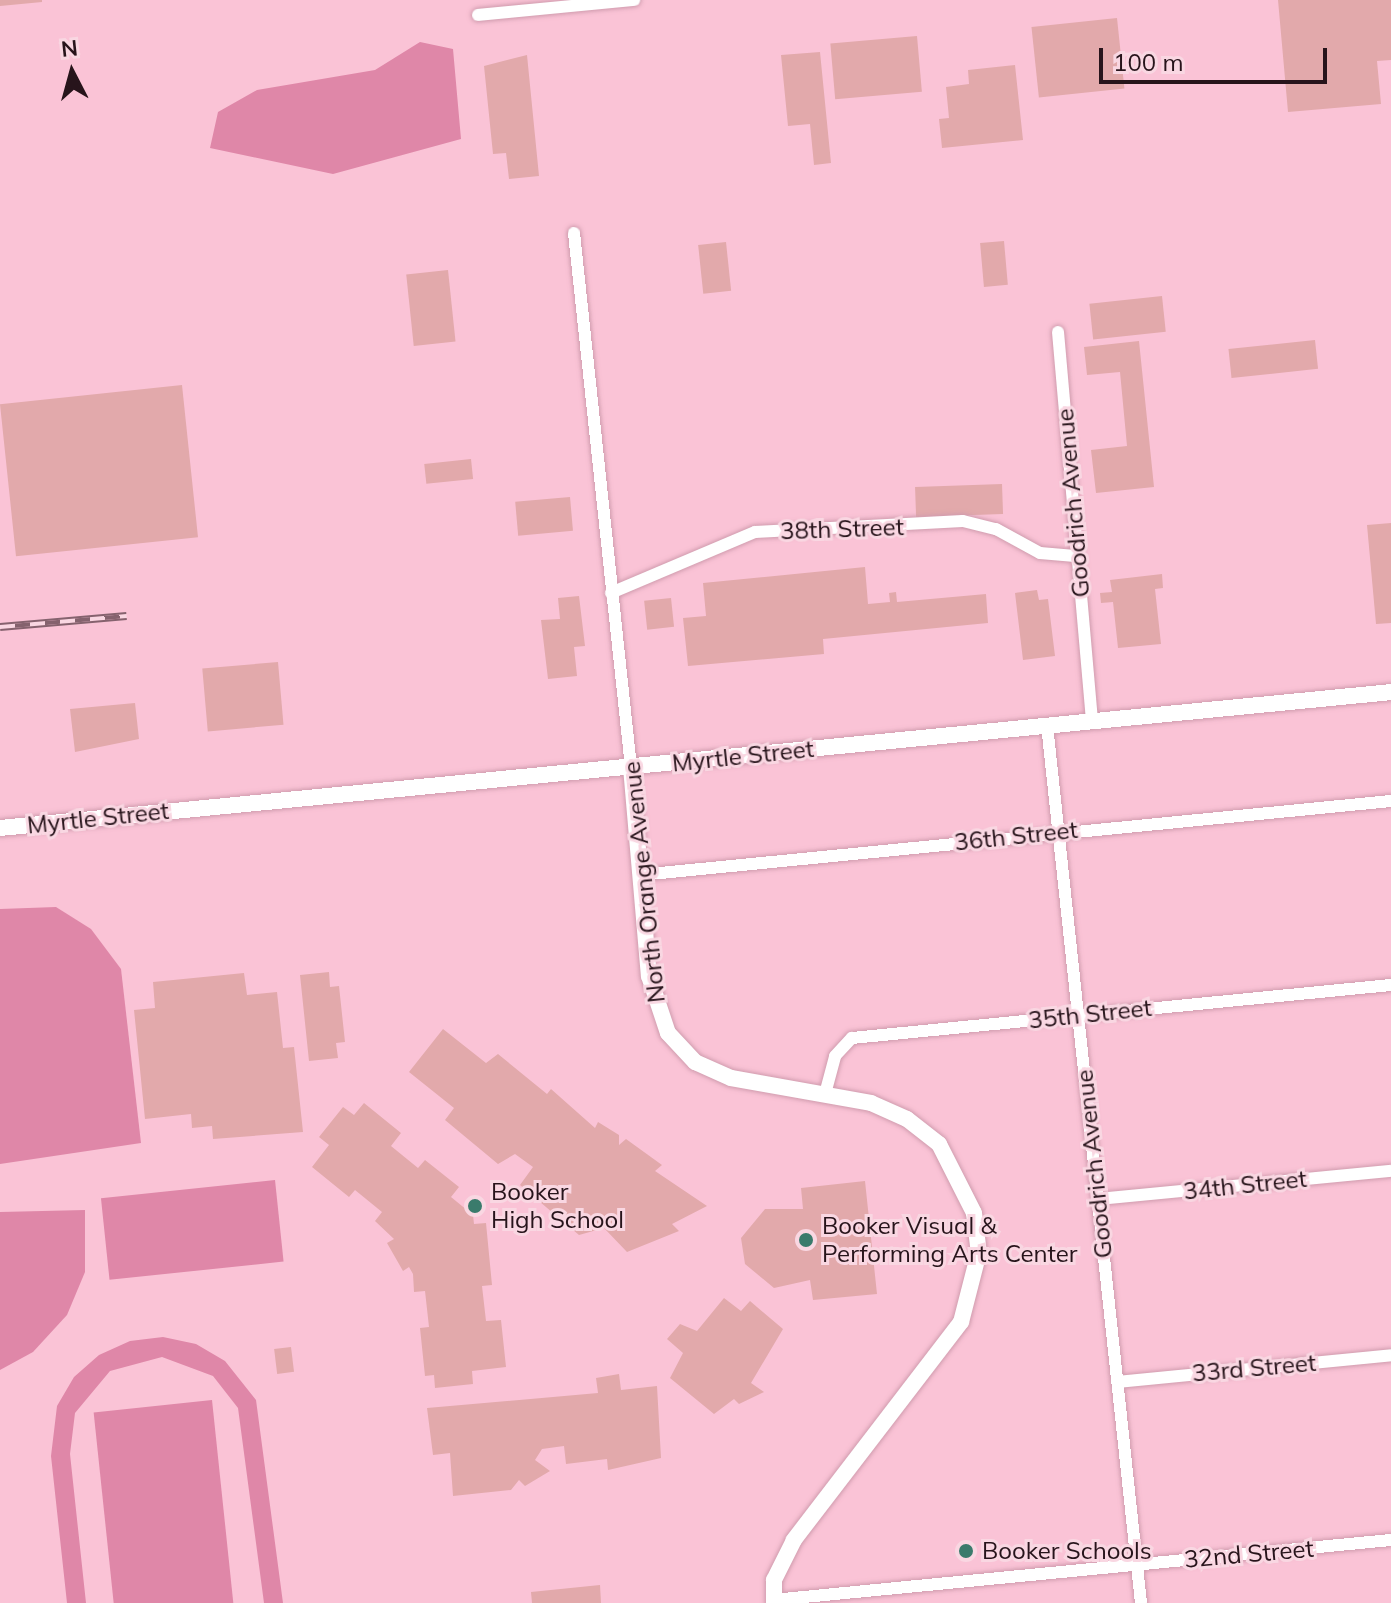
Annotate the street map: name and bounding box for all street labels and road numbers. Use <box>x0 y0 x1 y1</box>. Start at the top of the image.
street label: Goodrich Avenue <box>1050 407 1096 599</box>
street label: 38th Street <box>780 512 904 546</box>
street label: Myrtle Street <box>671 734 815 778</box>
street label: North Orange Avenue <box>617 760 671 1004</box>
street label: Myrtle Street <box>26 796 170 840</box>
street label: 36th Street <box>953 815 1079 857</box>
street label: 35th Street <box>1027 993 1153 1035</box>
street label: Goodrich Avenue <box>1070 1068 1118 1260</box>
street label: 34th Street <box>1182 1164 1308 1206</box>
street label: 33rd Street <box>1191 1348 1317 1388</box>
street label: 32nd Street <box>1183 1534 1315 1574</box>

